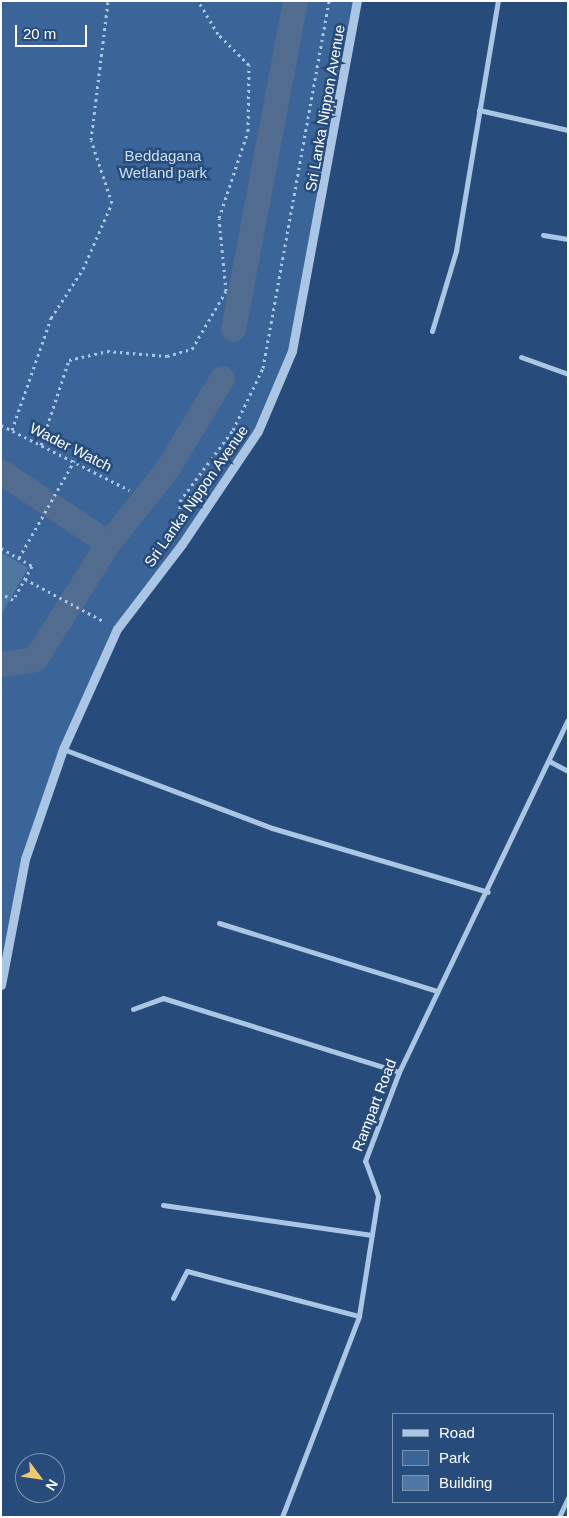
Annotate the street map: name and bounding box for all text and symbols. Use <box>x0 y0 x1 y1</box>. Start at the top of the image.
scale bar <box>18 15 90 47</box>
street label: Sri Lanka Nippon Avenue <box>301 23 349 193</box>
text: 20 m <box>23 25 56 42</box>
park label: Beddagana Wetland park <box>119 146 207 181</box>
street label: Wader Watch <box>27 419 115 475</box>
street label: Sri Lanka Nippon Avenue <box>140 421 252 571</box>
street label: Rampart Road <box>348 1056 400 1154</box>
legend <box>392 1413 554 1503</box>
text: Road <box>439 1424 475 1441</box>
text: Park <box>439 1449 470 1466</box>
north arrow <box>15 1453 65 1503</box>
text: Building <box>439 1474 492 1491</box>
text: N <box>43 1477 61 1494</box>

